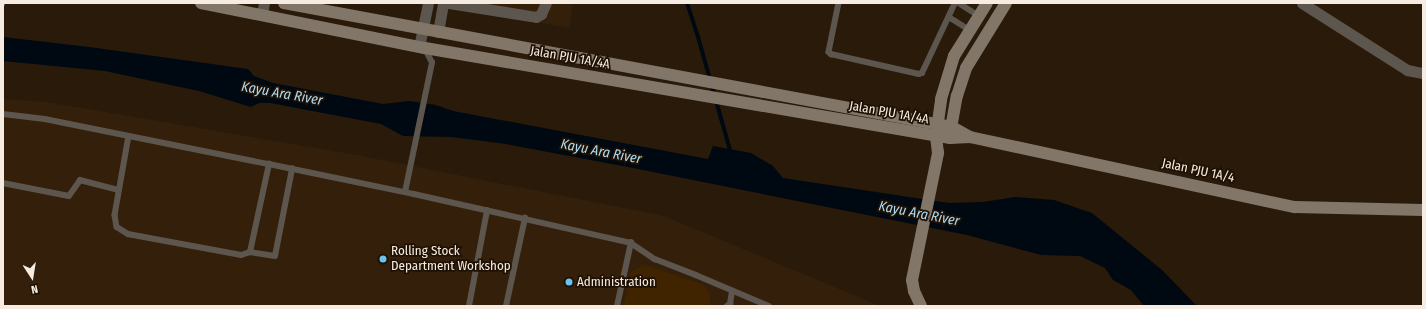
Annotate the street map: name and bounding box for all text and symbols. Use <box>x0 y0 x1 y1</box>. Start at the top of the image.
street label: Jalan PJU 1A/4A <box>529 43 611 73</box>
water label: Kayu Ara River <box>240 79 324 109</box>
street label: Jalan PJU 1A/4A <box>848 98 930 128</box>
water label: Kayu Ara River <box>559 136 643 168</box>
street label: Jalan PJU 1A/4 <box>1160 156 1236 186</box>
water label: Kayu Ara River <box>877 198 961 230</box>
place label: Rolling Stock Department Workshop <box>391 244 511 275</box>
marker: Rolling Stock Department Workshop <box>378 254 388 264</box>
north arrow <box>12 257 52 297</box>
place label: Administration <box>577 274 656 290</box>
marker: Administration <box>564 277 574 287</box>
text: N <box>30 282 39 296</box>

